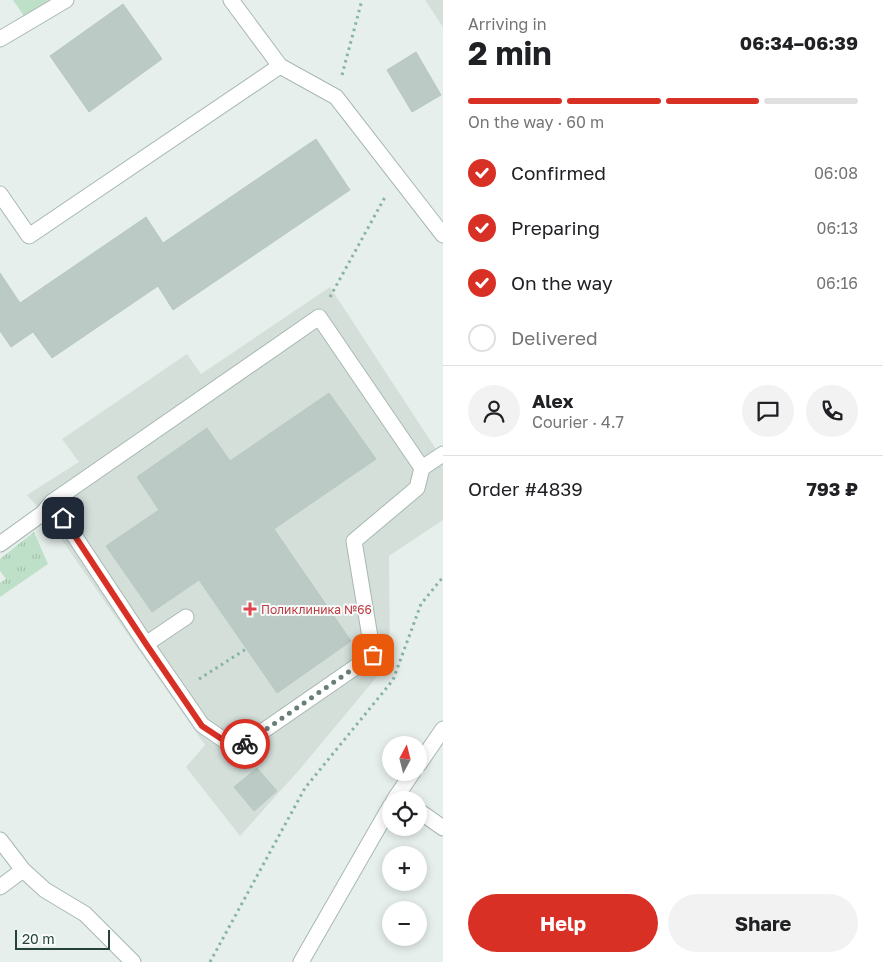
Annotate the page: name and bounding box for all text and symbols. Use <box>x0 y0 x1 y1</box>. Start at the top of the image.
text: Arriving in <box>468 14 547 34</box>
text: 06:34–06:39 <box>740 31 858 54</box>
text: 2 min <box>468 34 552 72</box>
text: On the way · 60 m <box>468 112 604 132</box>
icon: check <box>468 159 496 187</box>
text: Confirmed <box>511 161 606 184</box>
text: 06:08 <box>814 163 858 183</box>
icon: check <box>468 214 496 242</box>
text: Preparing <box>511 216 600 239</box>
text: 06:13 <box>816 218 858 238</box>
icon: check <box>468 269 496 297</box>
text: On the way <box>511 271 613 294</box>
text: 06:16 <box>816 273 858 293</box>
text: Delivered <box>511 326 598 349</box>
button: person <box>468 385 520 437</box>
button: chat <box>742 385 794 437</box>
button: phone <box>806 385 858 437</box>
text: Alex <box>532 389 573 412</box>
text: Courier · 4.7 <box>532 412 624 432</box>
text: Order #4839 <box>468 477 583 500</box>
text: 793 ₽ <box>806 477 858 500</box>
pin <box>42 497 84 539</box>
icon: home <box>49 504 77 532</box>
marker: Поликлиника №66 <box>243 602 257 616</box>
place label: Поликлиника №66 <box>261 602 372 617</box>
pin <box>352 634 394 676</box>
icon: bag <box>359 641 387 669</box>
courier <box>220 719 270 769</box>
icon: bike <box>231 730 259 758</box>
north arrow <box>382 736 428 781</box>
map controls <box>382 736 427 946</box>
button: locate <box>382 791 427 836</box>
button: + <box>382 846 427 891</box>
button: Help <box>468 894 658 952</box>
button: Share <box>668 894 858 952</box>
button: − <box>382 901 427 946</box>
scale bar <box>15 927 110 950</box>
text: 20 m <box>22 930 55 947</box>

